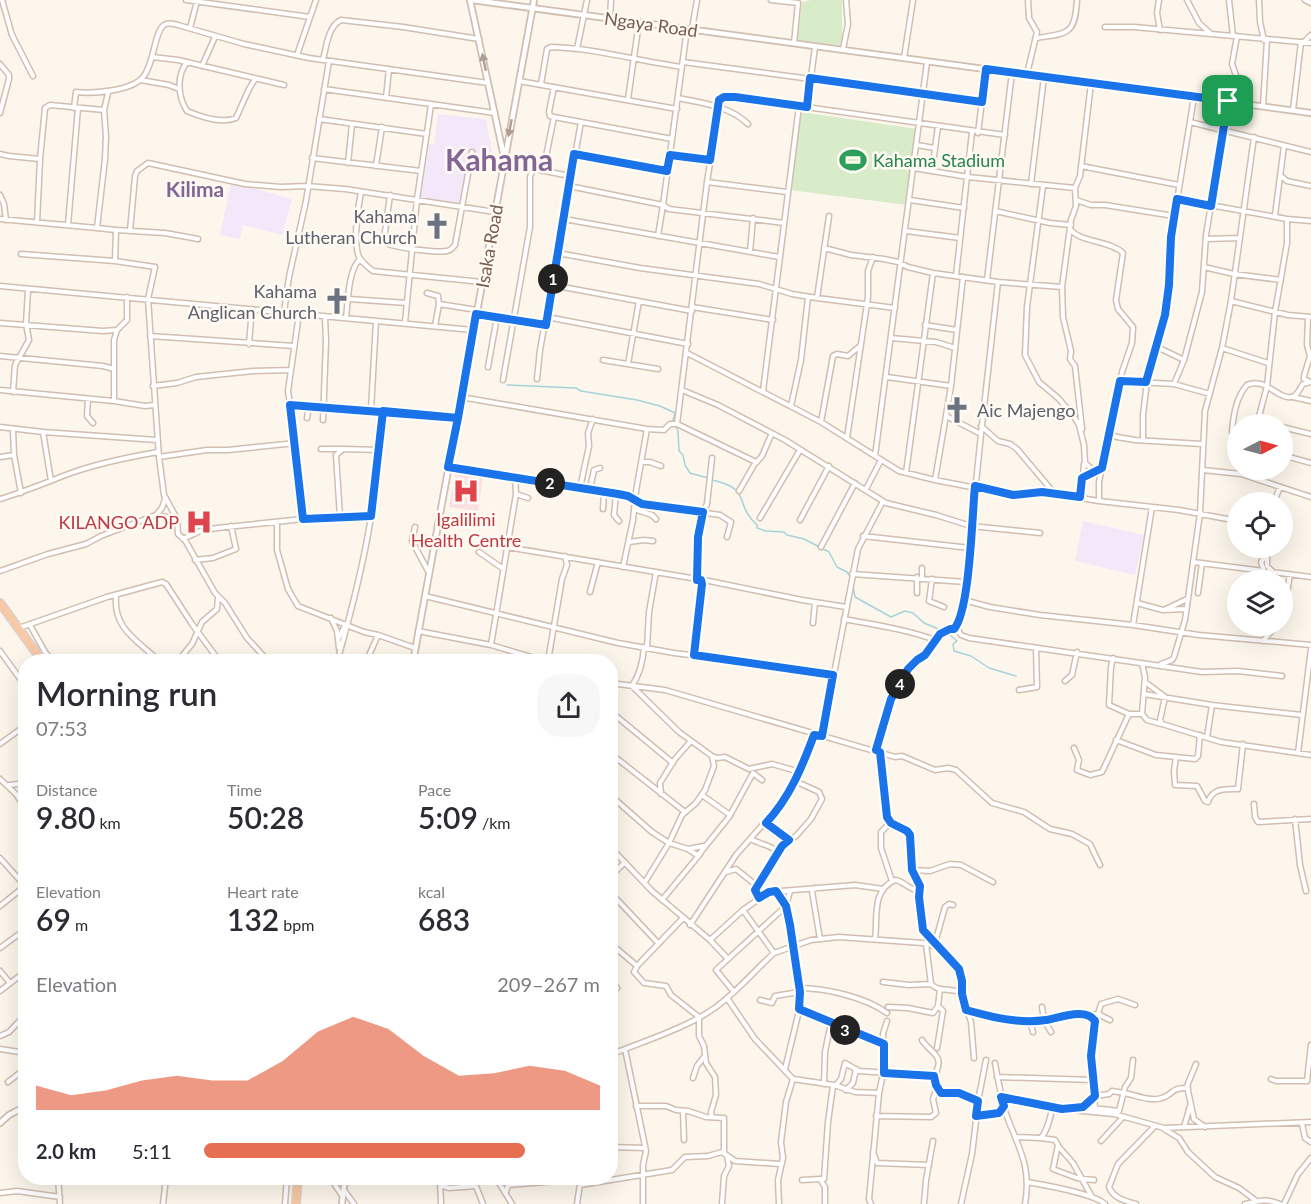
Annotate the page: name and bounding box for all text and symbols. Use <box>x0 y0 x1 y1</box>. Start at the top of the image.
street label: Ngaya Road <box>603 7 699 41</box>
one-way arrow <box>478 52 488 71</box>
pin <box>1202 75 1253 126</box>
icon: arrive <box>1211 84 1244 117</box>
one-way arrow <box>505 119 514 138</box>
district label: Kahama <box>445 141 553 177</box>
sports icon: Kahama Stadium <box>838 145 868 175</box>
place label: Kahama Stadium <box>873 149 1005 171</box>
district label: Kilima <box>166 176 224 201</box>
street label: Isaka Road <box>471 203 507 289</box>
place label: Kahama Lutheran Church <box>285 205 417 248</box>
church icon: Kahama Lutheran Church <box>422 211 452 241</box>
pin: 1 <box>538 264 568 294</box>
text: 1 <box>548 269 558 288</box>
place label: Kahama Anglican Church <box>188 280 317 323</box>
church icon: Kahama Anglican Church <box>322 286 352 316</box>
church icon: Aic Majengo <box>942 395 972 425</box>
place label: Aic Majengo <box>977 399 1075 421</box>
north arrow <box>1227 414 1293 480</box>
map controls <box>1227 414 1293 636</box>
pin: 2 <box>535 468 565 498</box>
text: 2 <box>545 473 555 492</box>
hospital icon: Igalilimi Health Centre <box>451 476 481 506</box>
button: locate <box>1227 492 1293 558</box>
hospital icon: KILANGO ADP <box>184 507 214 537</box>
place label: Igalilimi Health Centre <box>411 508 521 551</box>
place label: KILANGO ADP <box>59 511 179 533</box>
button: layers <box>1227 570 1293 636</box>
pin: 4 <box>885 669 915 699</box>
text: Morning run <box>36 673 217 713</box>
button: share <box>537 674 600 737</box>
text: 4 <box>895 674 905 693</box>
text: 07:53 <box>36 716 87 740</box>
text: Distance <box>36 780 97 799</box>
text: Time <box>227 780 262 799</box>
text: Pace <box>418 780 451 799</box>
text: 9.80 <box>36 799 95 835</box>
text: 50:28 <box>227 799 304 835</box>
text: 5:09 <box>418 799 478 835</box>
text: km <box>95 813 121 832</box>
text: /km <box>478 813 510 832</box>
text: Elevation <box>36 882 101 901</box>
text: Heart rate <box>227 882 299 901</box>
text: kcal <box>418 882 445 901</box>
text: 69 <box>36 901 71 937</box>
text: 132 <box>227 901 279 937</box>
text: 683 <box>418 901 470 937</box>
text: m <box>71 915 88 934</box>
text: bpm <box>279 915 314 934</box>
text: Elevation <box>36 972 117 996</box>
text: 209–267 m <box>497 972 600 996</box>
pin: 3 <box>830 1015 860 1045</box>
text: 3 <box>840 1020 850 1039</box>
text: 2.0 km <box>36 1139 96 1163</box>
text: 5:11 <box>132 1139 172 1163</box>

